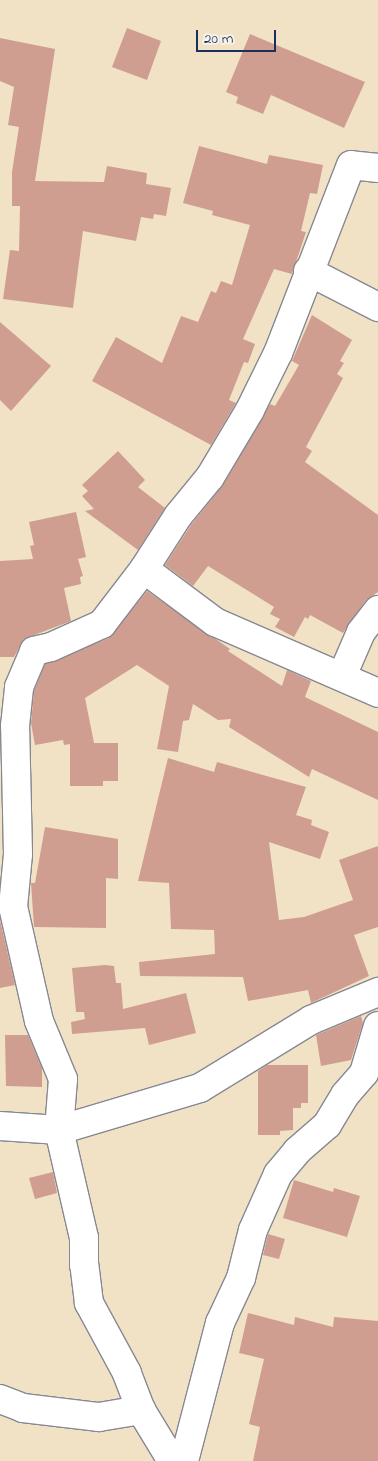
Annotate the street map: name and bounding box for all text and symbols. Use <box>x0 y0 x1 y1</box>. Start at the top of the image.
scale bar <box>198 20 278 52</box>
text: 20 m <box>204 28 233 50</box>

